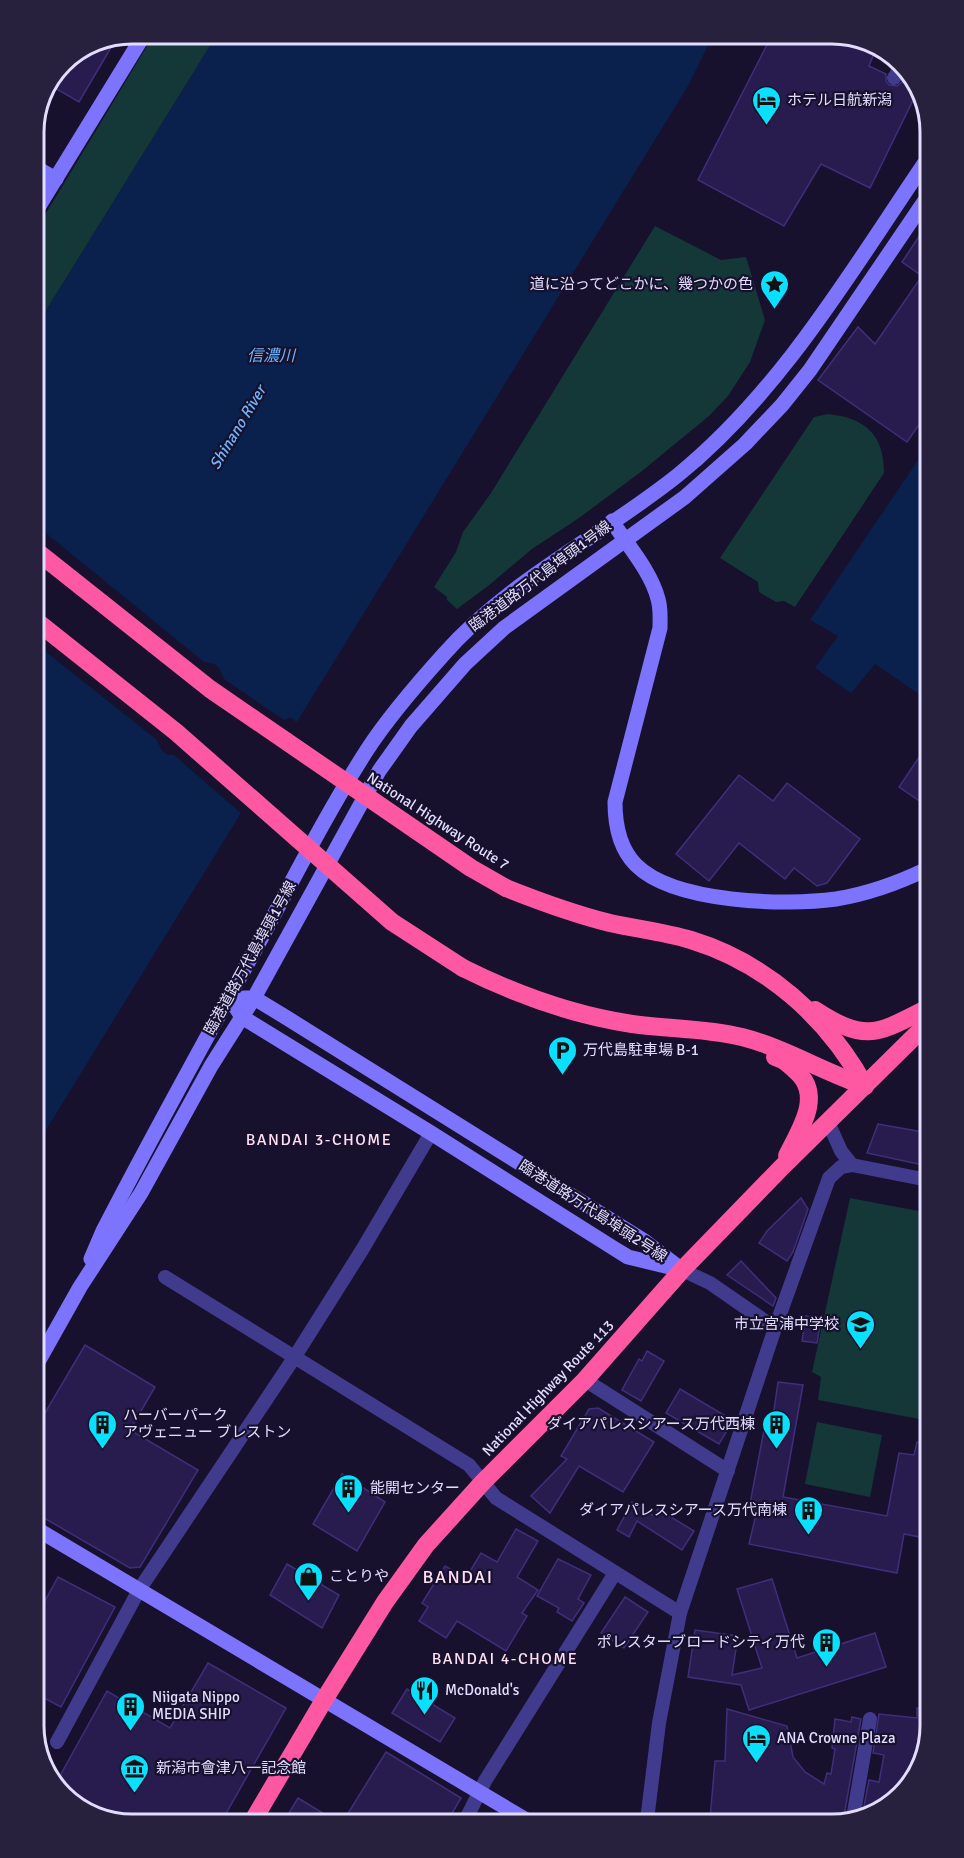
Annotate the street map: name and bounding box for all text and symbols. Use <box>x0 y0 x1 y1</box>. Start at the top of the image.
hotel icon: ホテル日航新潟 <box>750 84 782 126</box>
place label: ホテル日航新潟 <box>787 91 892 109</box>
place icon: 道に沿ってどこかに、幾つかの色 <box>758 268 790 310</box>
place label: 道に沿ってどこかに、幾つかの色 <box>530 275 753 293</box>
water label: 信濃川 <box>247 346 297 366</box>
water label: Shinano River <box>205 380 272 473</box>
street label: 臨港道路万代島埠頭1号線 <box>465 517 615 635</box>
street label: National Highway Route 7 <box>364 768 512 874</box>
street label: 臨港道路万代島埠頭1号線 <box>200 878 300 1038</box>
parking icon: 万代島駐車場 B-1 <box>546 1034 578 1076</box>
place label: 万代島駐車場 B-1 <box>583 1041 699 1059</box>
district label: BANDAI 3-CHOME <box>246 1130 392 1150</box>
street label: 臨港道路万代島埠頭2号線 <box>516 1156 670 1266</box>
school or university icon: 市立宮浦中学校 <box>844 1308 876 1350</box>
place label: 市立宮浦中学校 <box>734 1315 839 1333</box>
street label: National Highway Route 113 <box>478 1316 618 1460</box>
place label: ハーバーパーク アヴェニュー ブレストン <box>123 1406 291 1441</box>
building icon: ハーバーパーク アヴェニュー ブレストン <box>86 1408 118 1450</box>
building icon: ダイアパレスシアース万代西棟 <box>760 1408 792 1450</box>
place label: ダイアパレスシアース万代西棟 <box>547 1415 755 1433</box>
building icon: 能開センター <box>333 1472 365 1514</box>
place label: 能開センター <box>370 1479 460 1497</box>
building icon: ダイアパレスシアース万代南棟 <box>792 1494 824 1536</box>
place label: ダイアパレスシアース万代南棟 <box>579 1501 787 1519</box>
shop icon: ことりや <box>292 1560 324 1602</box>
district label: BANDAI <box>423 1566 493 1588</box>
place label: ことりや <box>329 1567 389 1585</box>
building icon: ポレスターブロードシティ万代 <box>810 1626 842 1668</box>
place label: ポレスターブロードシティ万代 <box>597 1633 805 1651</box>
district label: BANDAI 4-CHOME <box>432 1649 578 1669</box>
restaurant icon: McDonald's <box>408 1674 440 1716</box>
place label: McDonald's <box>445 1681 520 1699</box>
place label: Niigata Nippo MEDIA SHIP <box>152 1688 240 1723</box>
building icon: Niigata Nippo MEDIA SHIP <box>115 1690 147 1732</box>
hotel icon: ANA Crowne Plaza <box>740 1722 772 1764</box>
place label: ANA Crowne Plaza <box>777 1729 895 1747</box>
museum icon: 新潟市會津八一記念館 <box>119 1752 151 1794</box>
place label: 新潟市會津八一記念館 <box>156 1759 306 1777</box>

